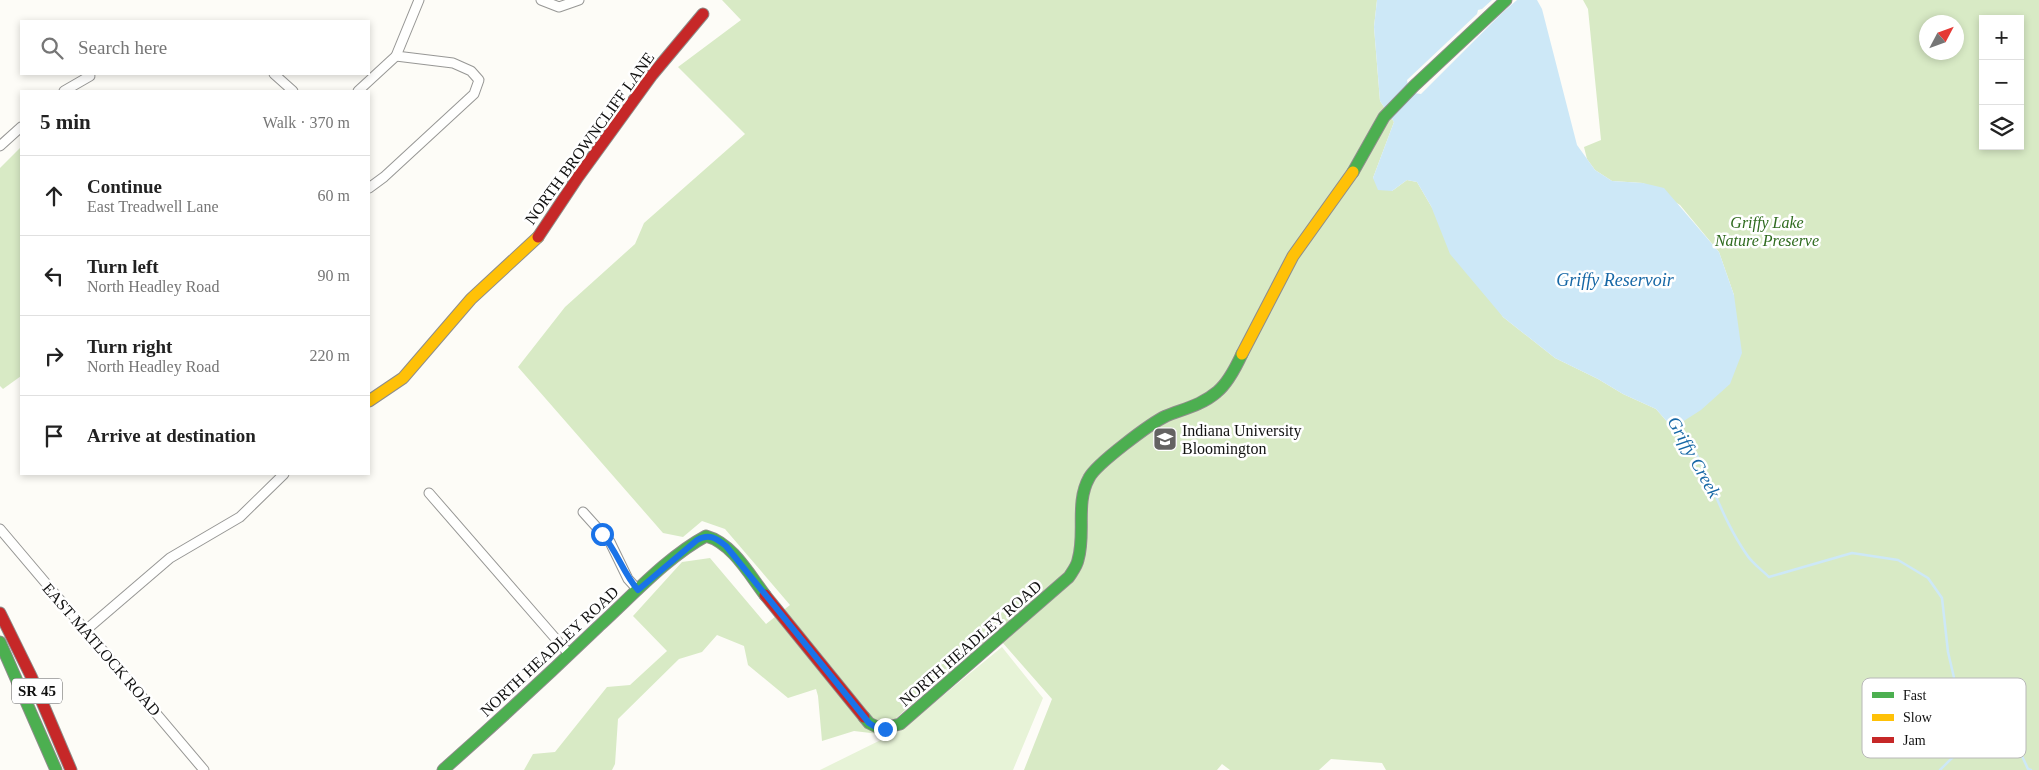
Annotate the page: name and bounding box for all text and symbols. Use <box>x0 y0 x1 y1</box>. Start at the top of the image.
north arrow <box>1919 15 1964 60</box>
map controls <box>1979 15 2024 150</box>
button: + <box>1979 15 2024 60</box>
search box <box>20 20 370 75</box>
icon: search <box>38 34 66 62</box>
text: Search here <box>78 37 167 58</box>
street label: NORTH BROWNCLIFF LANE <box>521 49 657 227</box>
button: − <box>1979 60 2024 105</box>
button: layers <box>1979 105 2024 150</box>
text: 5 min <box>40 110 91 134</box>
text: Walk · 370 m <box>263 114 350 131</box>
text: Continue <box>87 176 162 197</box>
icon: ahead <box>40 182 68 210</box>
text: 60 m <box>318 187 350 204</box>
text: East Treadwell Lane <box>87 198 219 215</box>
park label: Griffy Lake Nature Preserve <box>1714 214 1819 249</box>
text: Turn left <box>87 256 159 277</box>
icon: left <box>40 262 68 290</box>
text: 90 m <box>318 267 350 284</box>
water label: Griffy Reservoir <box>1556 270 1675 290</box>
text: North Headley Road <box>87 278 219 295</box>
text: Turn right <box>87 336 172 357</box>
icon: right <box>40 342 68 370</box>
text: 220 m <box>310 347 350 364</box>
text: North Headley Road <box>87 358 219 375</box>
water label: Griffy Creek <box>1663 413 1725 502</box>
icon: arrive <box>40 422 68 450</box>
place label: Indiana University Bloomington <box>1182 422 1302 458</box>
text: Arrive at destination <box>87 425 256 446</box>
school or university icon: Indiana University Bloomington <box>1152 426 1178 452</box>
route start <box>591 523 614 546</box>
street label: NORTH HEADLEY ROAD <box>896 577 1045 710</box>
street label: EAST MATLOCK ROAD <box>39 579 164 719</box>
street label: NORTH HEADLEY ROAD <box>477 583 622 720</box>
road number: SR 45 <box>12 678 62 704</box>
legend <box>1862 678 2026 758</box>
text: Fast <box>1903 688 1926 703</box>
text: Slow <box>1903 710 1933 725</box>
route end <box>874 718 897 741</box>
text: Jam <box>1903 733 1926 748</box>

